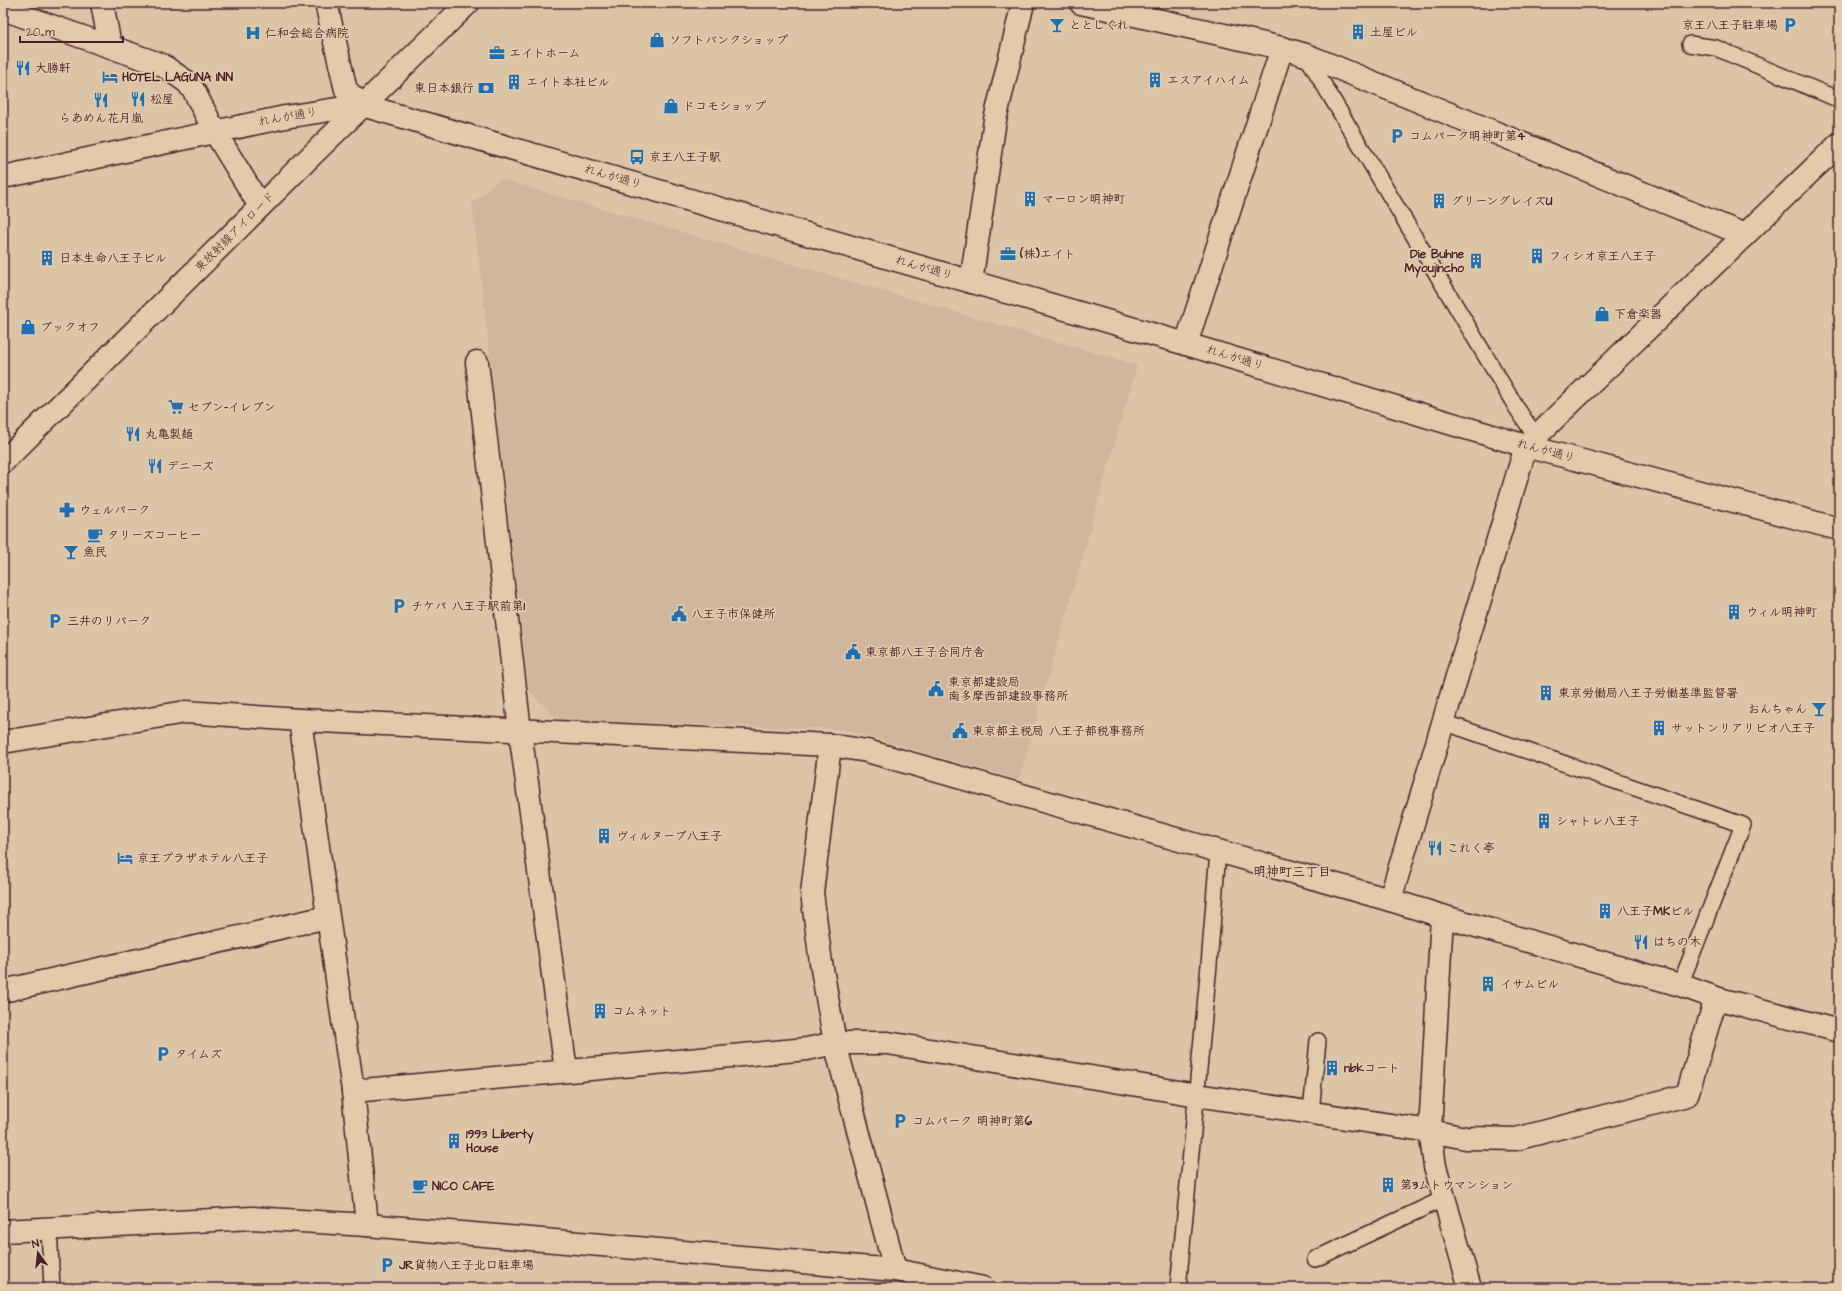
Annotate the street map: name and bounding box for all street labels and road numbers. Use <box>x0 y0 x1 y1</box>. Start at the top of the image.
street label: れんが通り <box>257 103 319 131</box>
street label: れんが通り <box>582 161 644 193</box>
street label: 東放射線アイロード <box>191 188 279 276</box>
street label: れんが通り <box>893 252 955 284</box>
street label: れんが通り <box>1204 341 1266 375</box>
street label: れんが通り <box>1515 435 1577 467</box>

